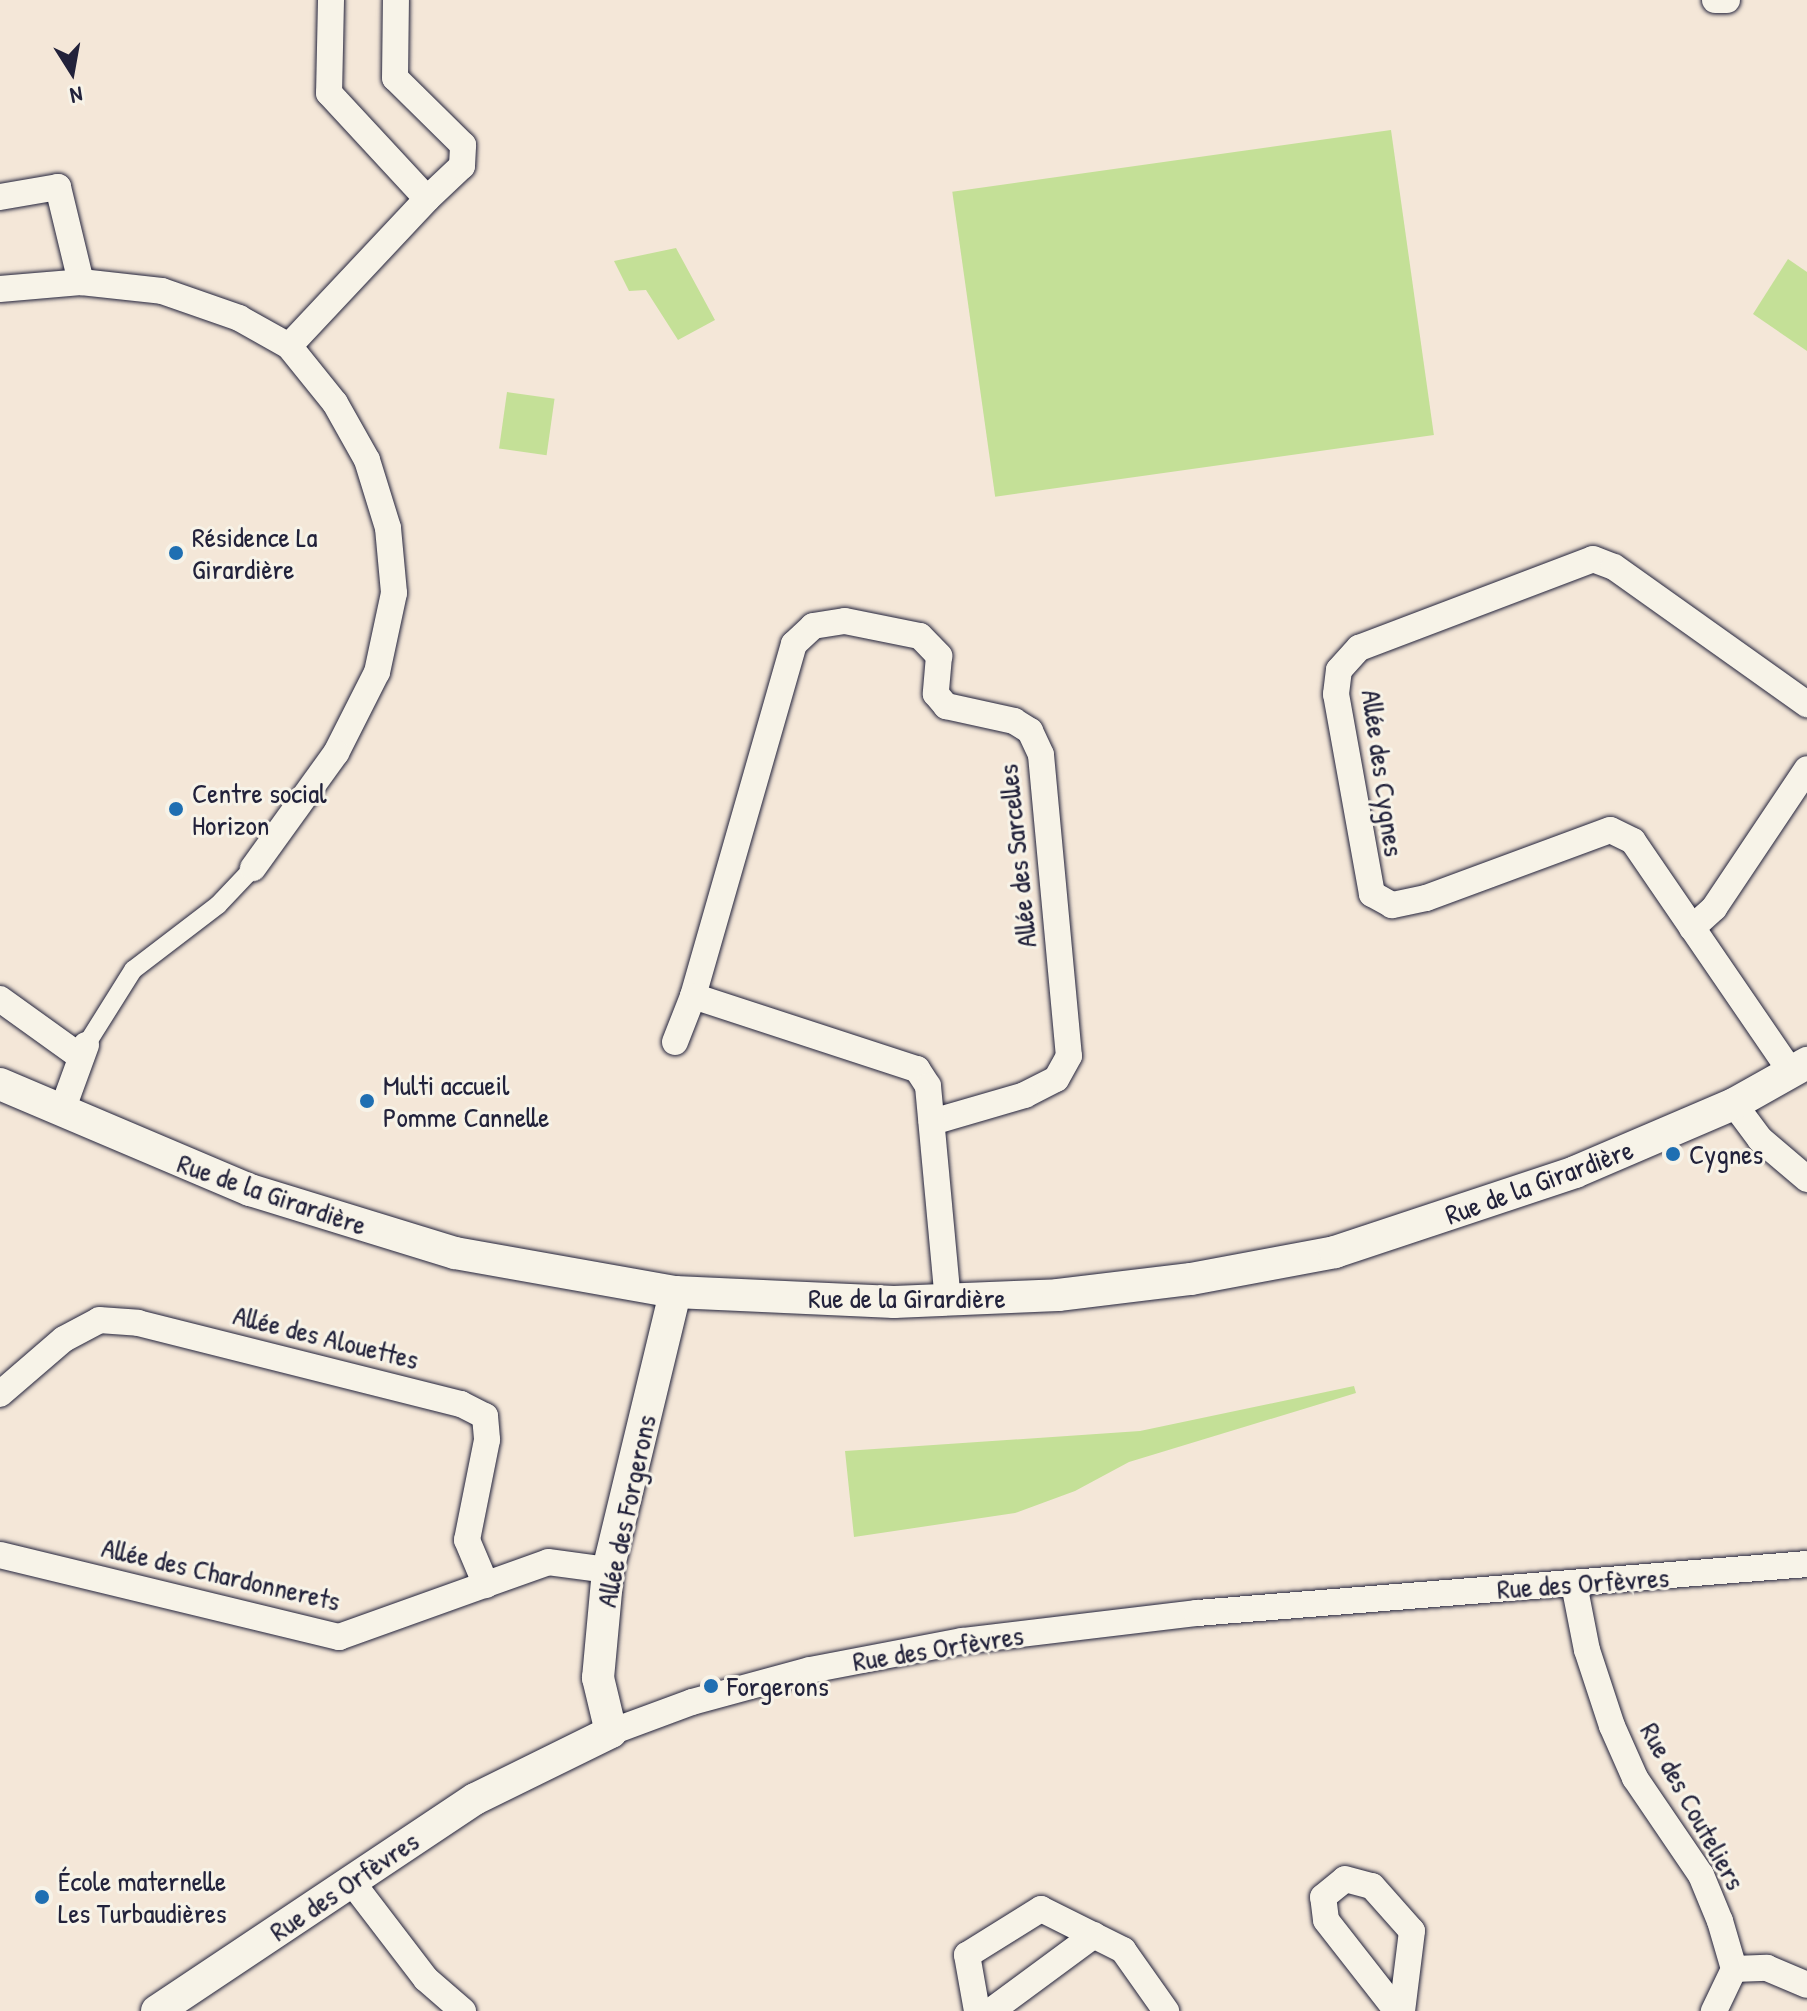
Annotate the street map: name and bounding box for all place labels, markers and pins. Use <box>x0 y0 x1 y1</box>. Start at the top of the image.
place label: Résidence La Girardière <box>192 520 317 586</box>
marker: Résidence La Girardière <box>167 544 185 562</box>
place label: Centre social Horizon <box>192 776 327 842</box>
marker: Centre social Horizon <box>167 800 185 818</box>
place label: Multi accueil Pomme Cannelle <box>383 1068 549 1134</box>
marker: Multi accueil Pomme Cannelle <box>358 1092 376 1110</box>
place label: Cygnes <box>1689 1137 1763 1171</box>
marker: Cygnes <box>1664 1145 1682 1163</box>
place label: Forgerons <box>727 1669 829 1703</box>
marker: Forgerons <box>702 1677 720 1695</box>
place label: École maternelle Les Turbaudières <box>58 1864 227 1930</box>
marker: École maternelle Les Turbaudières <box>33 1888 51 1906</box>

